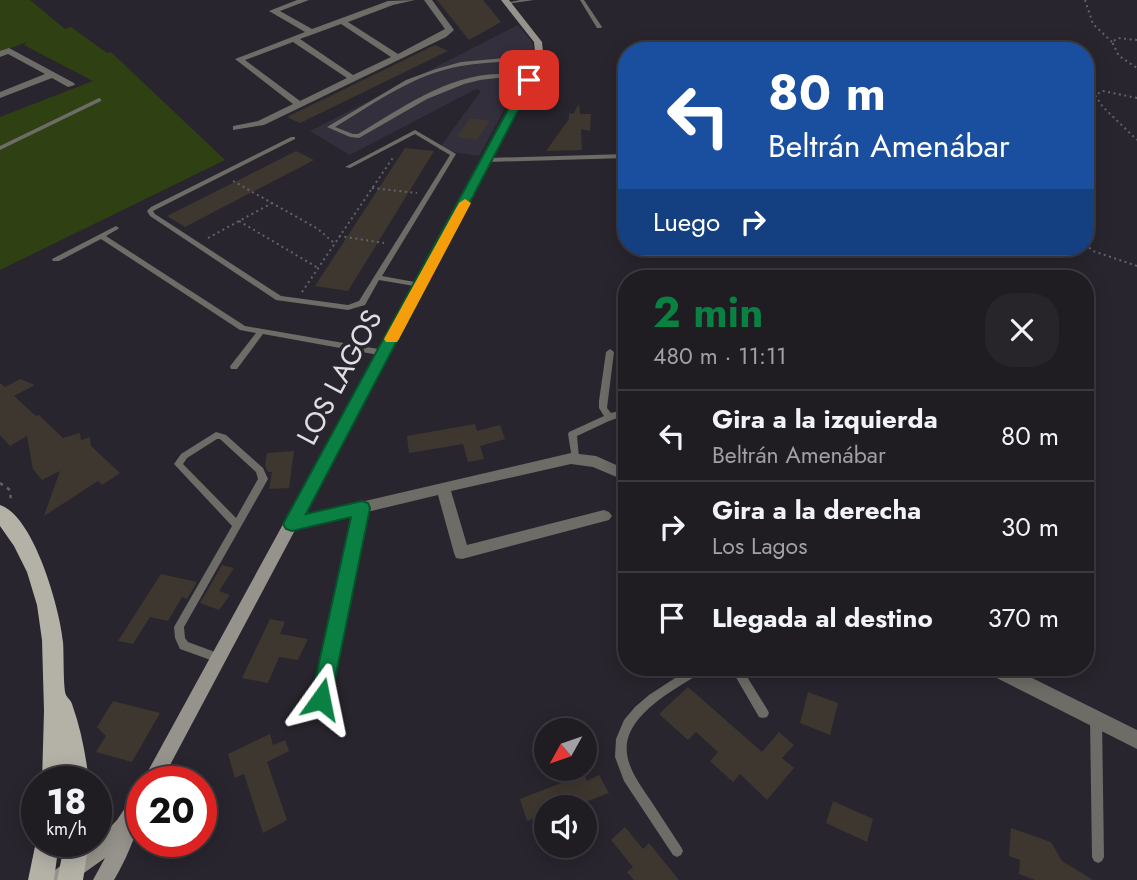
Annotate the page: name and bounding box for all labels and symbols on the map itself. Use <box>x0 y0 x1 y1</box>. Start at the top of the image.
pin <box>499 50 559 110</box>
street label: LOS LAGOS <box>287 302 392 452</box>
position arrow <box>284 662 358 736</box>
north arrow <box>534 718 597 780</box>
speed limit sign: 20 <box>126 766 217 857</box>

